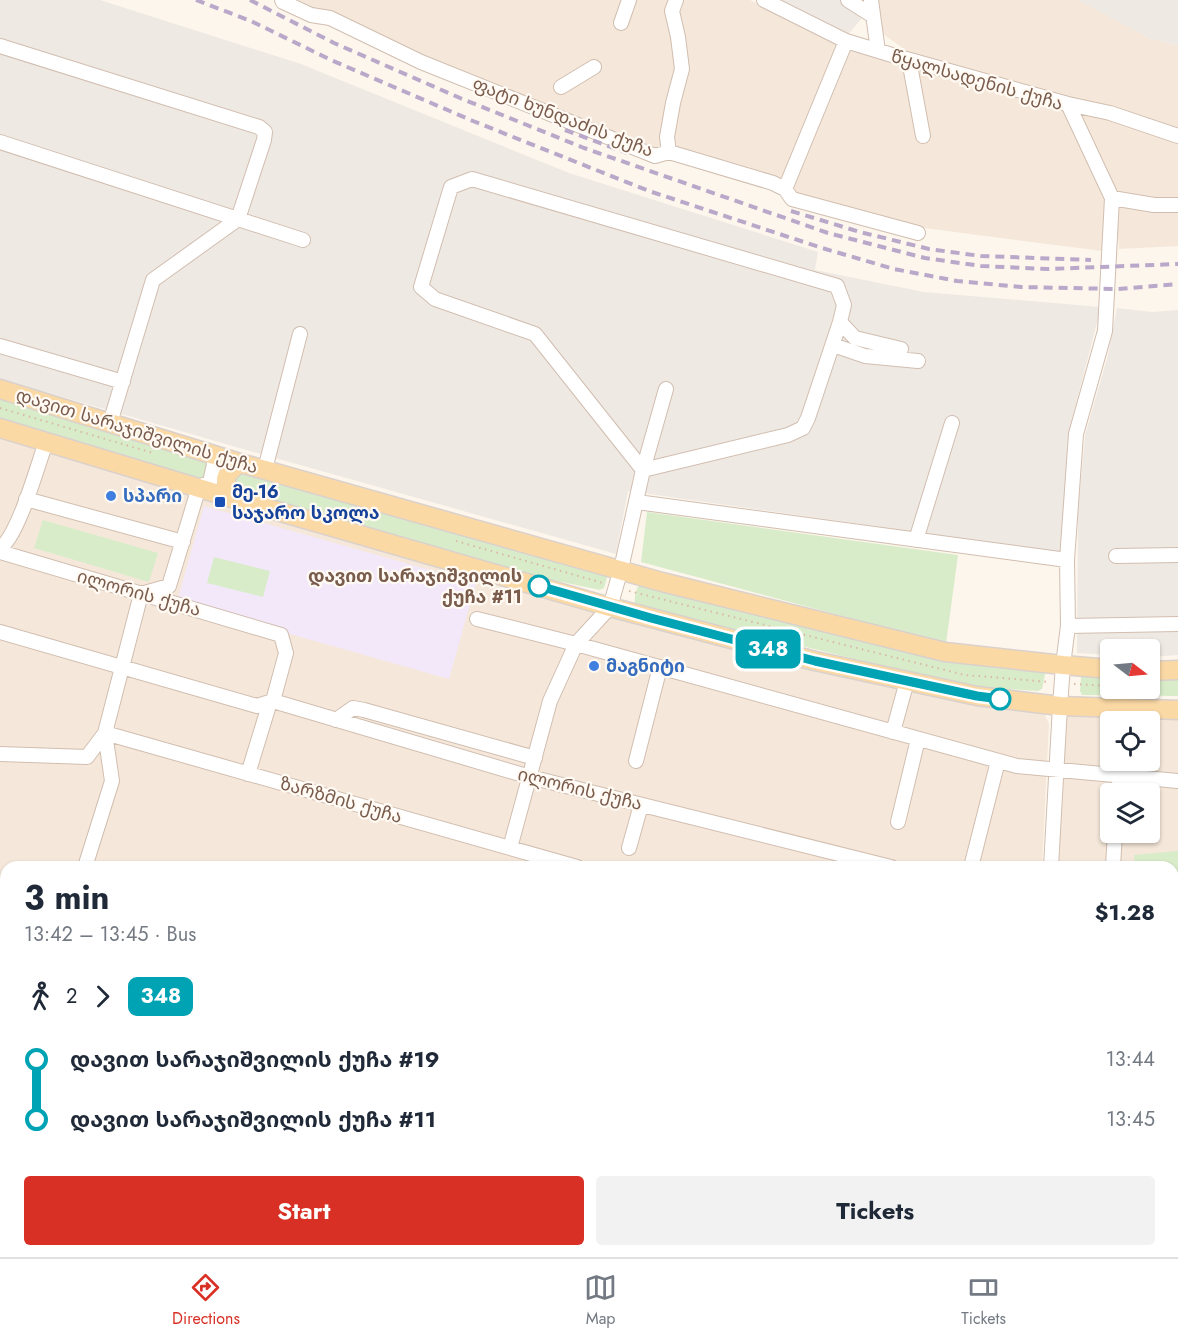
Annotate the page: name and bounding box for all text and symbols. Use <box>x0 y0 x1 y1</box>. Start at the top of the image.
street label: წყალსადენის ქუჩა <box>888 43 1066 117</box>
street label: ფატი ხუნდაძის ქუჩა <box>469 70 657 164</box>
street label: დავით სარაჯიშვილის ქუჩა <box>13 382 261 480</box>
place label: მე-16 საჯარო სკოლა <box>232 479 379 526</box>
place label: სპარი <box>123 483 182 509</box>
marker: სპარი <box>104 489 118 503</box>
marker: მე-16 საჯარო სკოლა <box>213 495 227 509</box>
street label: ილორის ქუჩა <box>74 563 204 623</box>
place label: დავით სარაჯიშვილის ქუჩა #11 <box>308 563 522 610</box>
marker: დავით სარაჯიშვილის ქუჩა #11 <box>528 575 550 597</box>
line badge: 348 <box>734 630 802 668</box>
text: 348 <box>748 634 788 664</box>
north arrow <box>1100 639 1160 699</box>
map controls <box>1100 639 1160 843</box>
place label: მაგნიტი <box>606 653 685 679</box>
marker: მაგნიტი <box>587 659 601 673</box>
unlabelled marker <box>989 688 1011 710</box>
button: locate <box>1100 711 1160 771</box>
street label: ილორის ქუჩა <box>515 761 645 817</box>
street label: ზარზმის ქუჩა <box>277 770 405 830</box>
button: layers <box>1100 783 1160 843</box>
text: 3 min <box>24 874 110 921</box>
text: $1.28 <box>1095 896 1155 928</box>
text: 13:42 – 13:45 · Bus <box>24 920 196 949</box>
icon: walk <box>24 980 57 1013</box>
icon: forward <box>86 980 119 1013</box>
text: 348 <box>140 981 181 1011</box>
text: 2 <box>66 982 77 1011</box>
text: დავით სარაჯიშვილის ქუჩა #19 <box>70 1043 439 1075</box>
text: 13:44 <box>1106 1045 1155 1074</box>
text: დავით სარაჯიშვილის ქუჩა #11 <box>70 1103 436 1135</box>
text: 13:45 <box>1106 1105 1155 1134</box>
button: Start <box>24 1176 584 1245</box>
button: Tickets <box>596 1176 1155 1245</box>
tab: Directions <box>172 1271 240 1330</box>
tab: Map <box>584 1271 617 1330</box>
tab: Tickets <box>961 1271 1006 1330</box>

